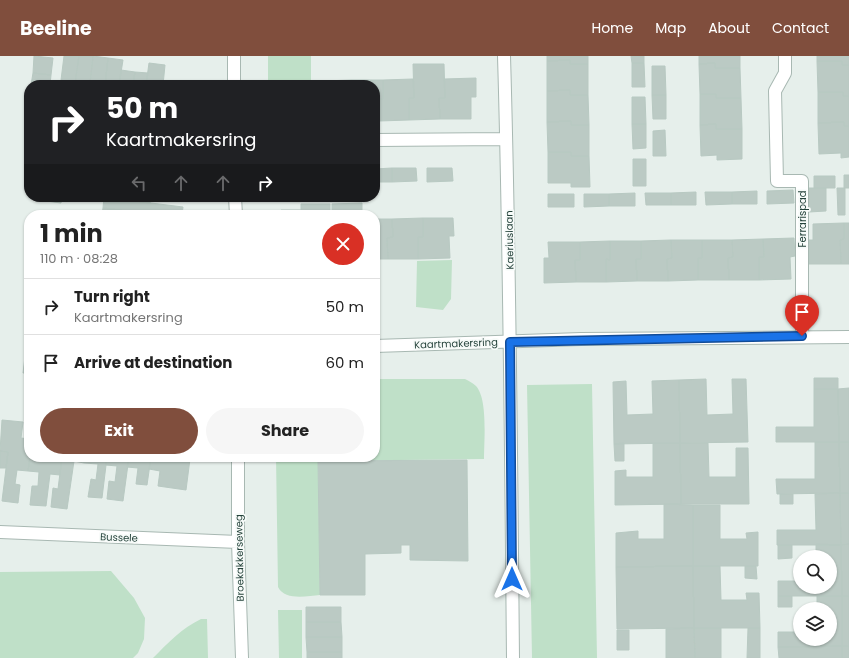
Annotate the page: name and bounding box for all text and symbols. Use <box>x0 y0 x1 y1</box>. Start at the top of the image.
text: Beeline <box>20 15 92 42</box>
text: Home <box>591 18 633 38</box>
text: Map <box>655 18 686 38</box>
text: About <box>708 18 750 38</box>
text: Contact <box>772 18 829 38</box>
text: 50 m <box>106 89 178 128</box>
icon: right <box>40 96 92 148</box>
text: Kaartmakersring <box>106 127 256 152</box>
icon: left <box>128 172 150 194</box>
icon: ahead <box>170 172 192 194</box>
icon: ahead <box>212 172 234 194</box>
icon: right <box>254 172 276 194</box>
street label: Ferrarispad <box>795 190 810 248</box>
street label: Kaeriuslaan <box>501 210 518 270</box>
text: 1 min <box>40 217 103 250</box>
button: close <box>322 223 364 265</box>
text: 110 m · 08:28 <box>40 249 118 268</box>
text: Turn right <box>74 286 150 307</box>
pin <box>785 295 819 336</box>
icon: right <box>40 296 62 318</box>
text: 50 m <box>326 296 364 317</box>
icon: arrive <box>791 301 813 323</box>
text: Kaartmakersring <box>74 308 183 327</box>
street label: Kaartmakersring <box>414 335 498 352</box>
icon: arrive <box>40 352 62 374</box>
text: Arrive at destination <box>74 352 232 373</box>
text: 60 m <box>326 352 364 373</box>
button: Exit <box>40 408 198 454</box>
button: Share <box>206 408 364 454</box>
street label: Broekakkerseweg <box>231 514 248 602</box>
street label: Bussele <box>100 529 138 546</box>
map controls <box>793 550 837 646</box>
button: search <box>793 550 837 594</box>
position arrow <box>491 558 533 600</box>
button: layers <box>793 602 837 646</box>

